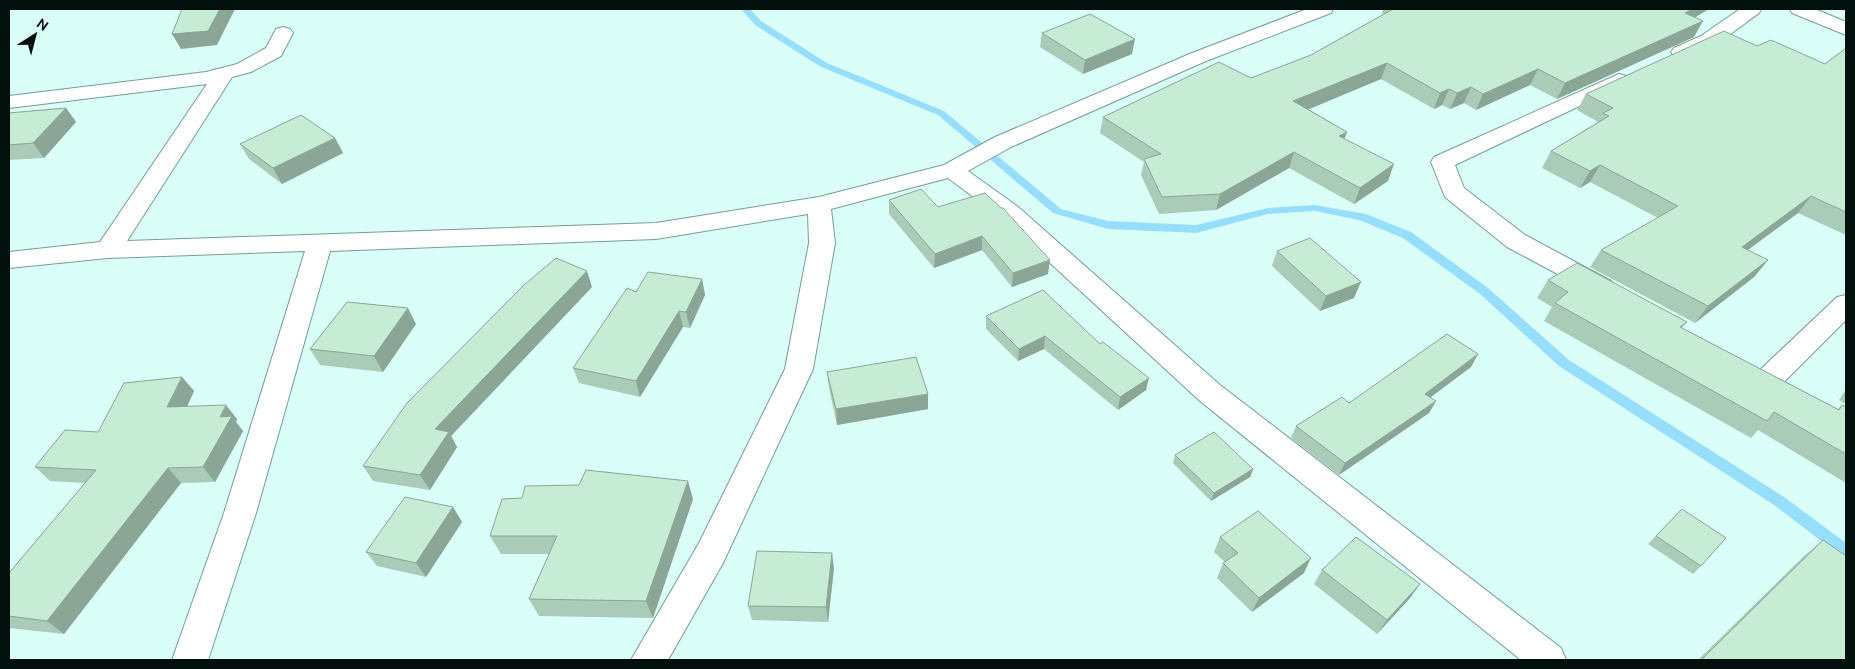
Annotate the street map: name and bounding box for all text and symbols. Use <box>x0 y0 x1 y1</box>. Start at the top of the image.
north arrow <box>10 10 60 60</box>
text: N <box>34 15 52 34</box>

